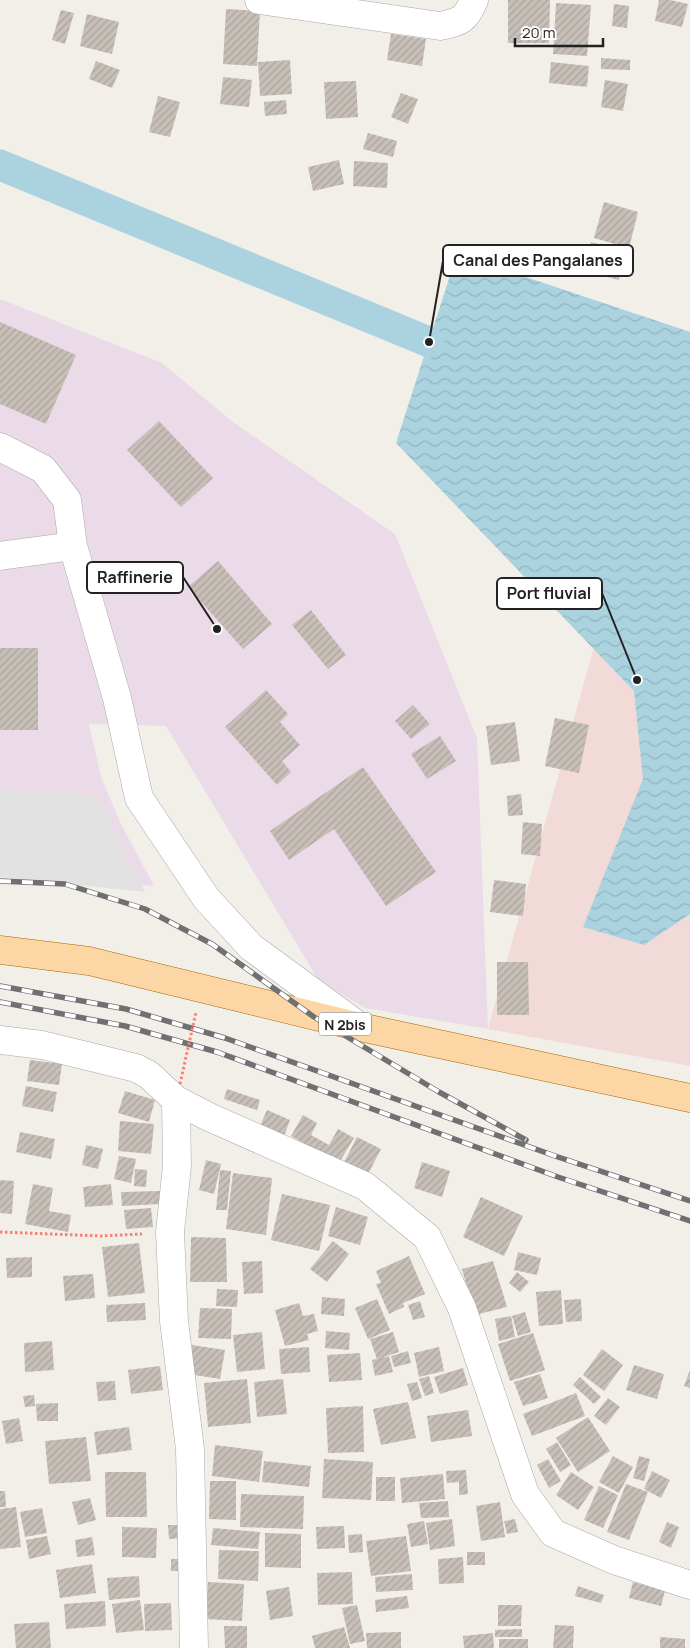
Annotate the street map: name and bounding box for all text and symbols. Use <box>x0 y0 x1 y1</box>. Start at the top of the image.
scale bar <box>515 15 602 47</box>
text: 20 m <box>522 22 555 43</box>
callout: Canal des Pangalanes <box>443 245 633 276</box>
text: Canal des Pangalanes <box>453 249 623 271</box>
callout: Raffinerie <box>87 562 183 593</box>
text: Raffinerie <box>97 566 173 588</box>
callout: Port fluvial <box>497 578 602 609</box>
text: Port fluvial <box>507 582 591 604</box>
road number: N 2bis <box>319 1012 371 1036</box>

